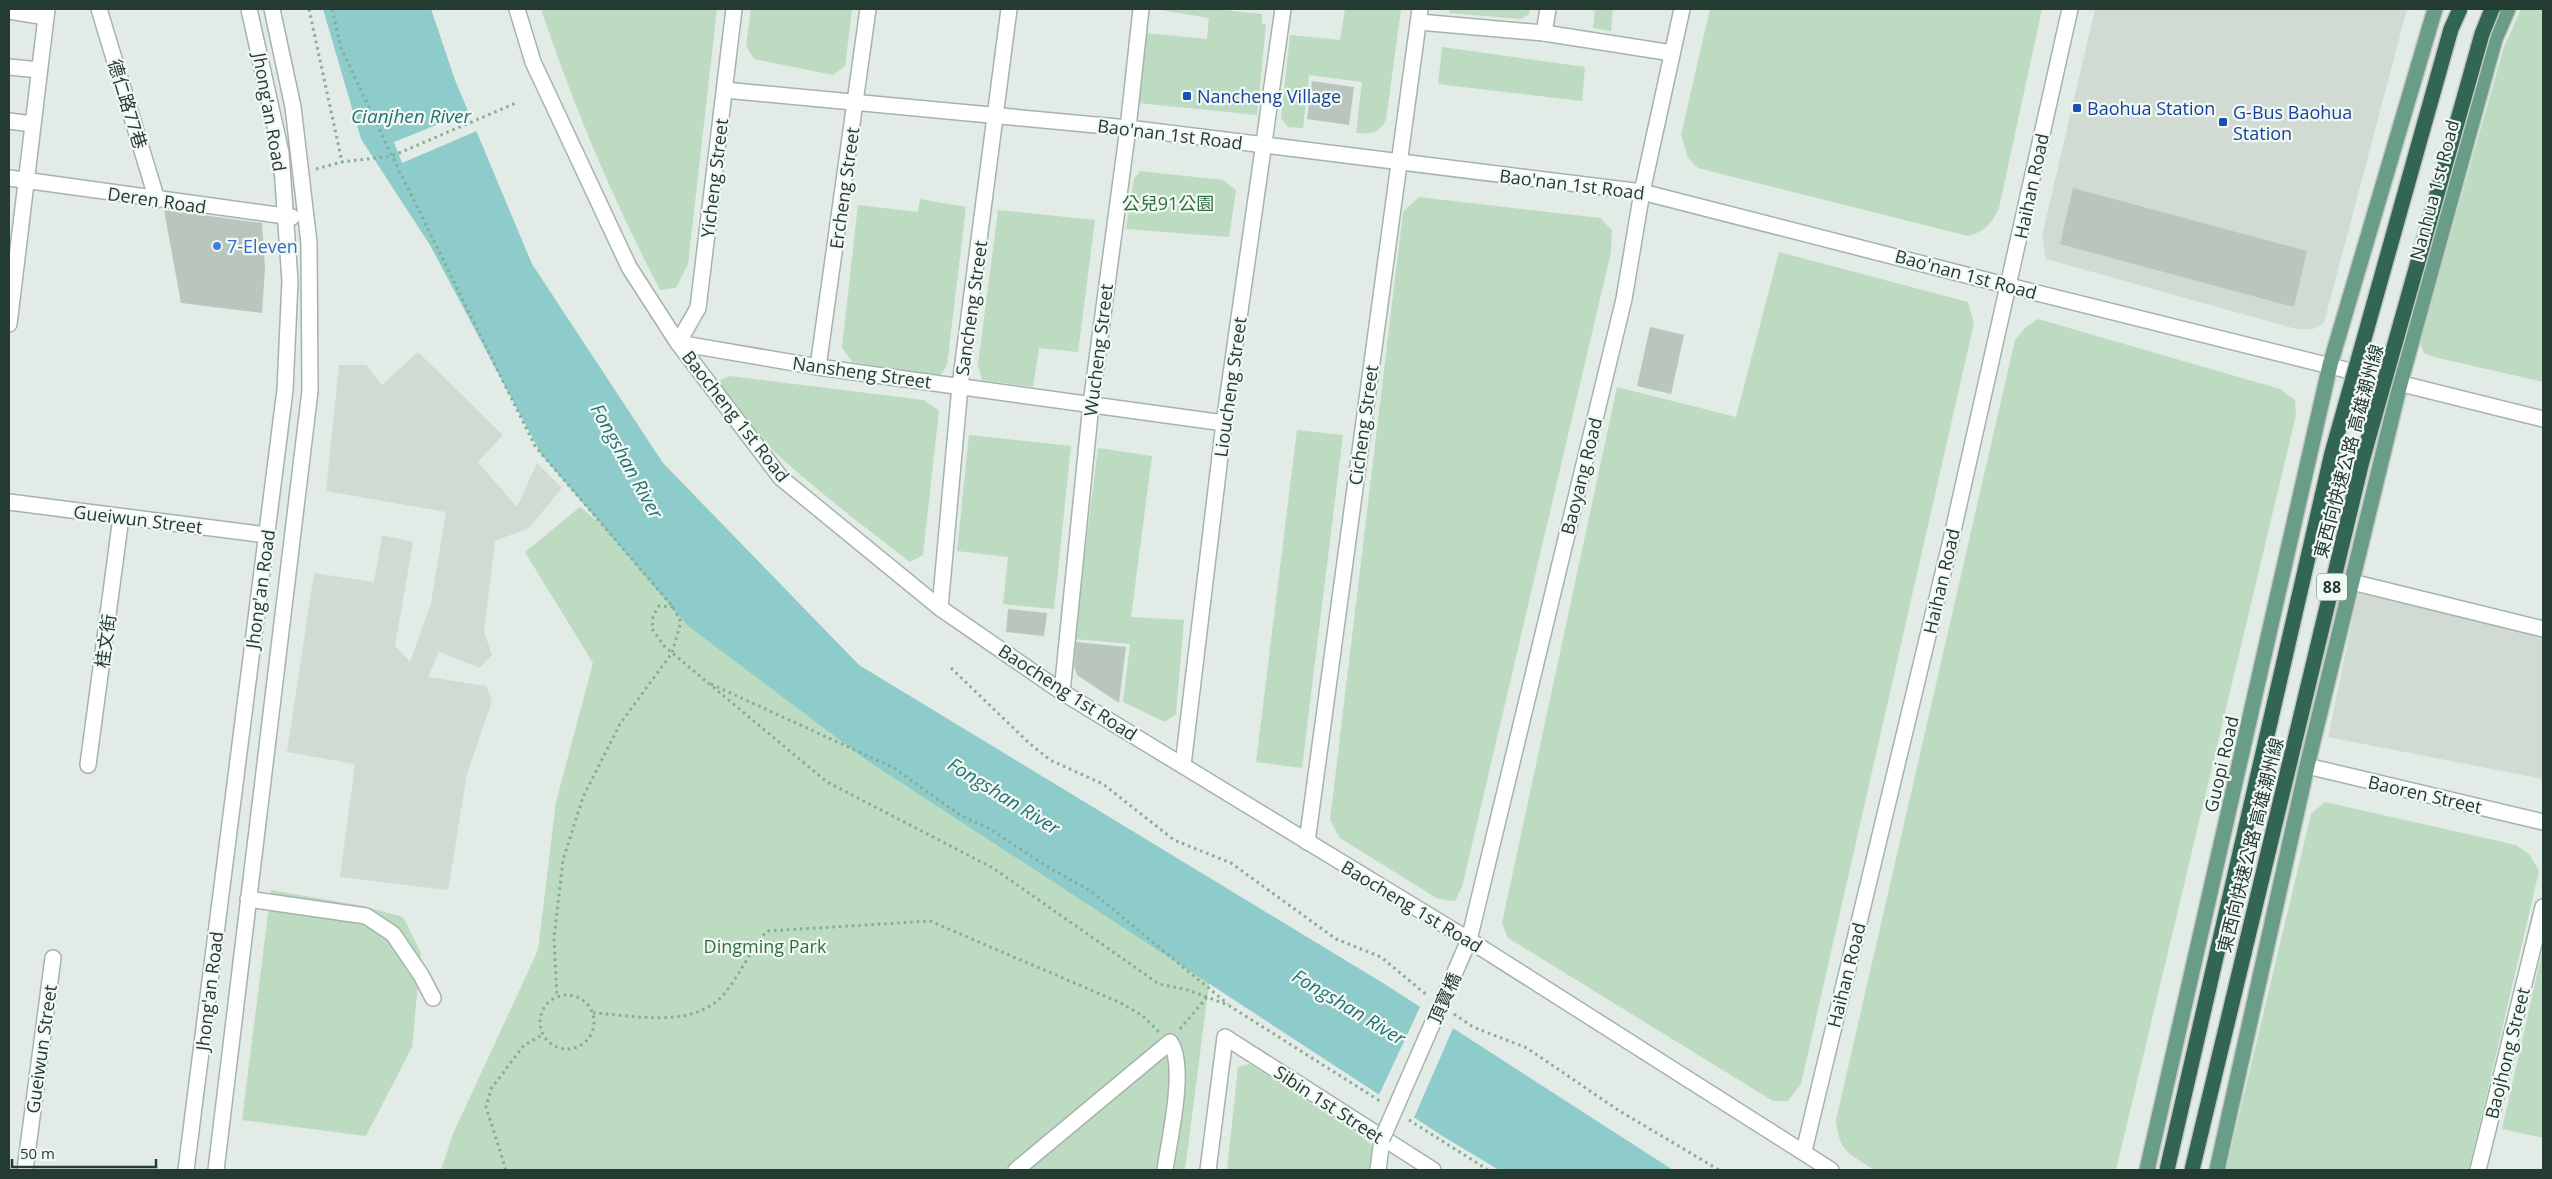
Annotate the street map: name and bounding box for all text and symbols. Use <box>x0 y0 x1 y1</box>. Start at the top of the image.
street label: Jhong'an Road <box>247 49 292 173</box>
street label: 德仁路77巷 <box>103 56 153 152</box>
place label: Nancheng Village <box>1197 84 1341 108</box>
marker: Nancheng Village <box>1181 90 1193 102</box>
place label: Baohua Station <box>2087 96 2215 120</box>
place label: G-Bus Baohua Station <box>2233 100 2352 145</box>
marker: Baohua Station <box>2071 102 2083 114</box>
water label: Cianjhen River <box>351 103 473 129</box>
street label: Bao'nan 1st Road <box>1096 113 1244 155</box>
marker: G-Bus Baohua Station <box>2217 116 2229 128</box>
street label: Yicheng Street <box>695 117 733 239</box>
street label: Nanhua 1st Road <box>2404 117 2464 263</box>
street label: Ercheng Street <box>824 125 864 251</box>
street label: Haihan Road <box>2008 131 2054 241</box>
street label: Bao'nan 1st Road <box>1498 163 1646 205</box>
street label: Deren Road <box>106 181 208 219</box>
park label: 公兒91公園 <box>1122 191 1214 215</box>
place label: 7-Eleven <box>227 234 298 258</box>
street label: Sancheng Street <box>950 239 992 377</box>
marker: 7-Eleven <box>211 240 223 252</box>
street label: Bao'nan 1st Road <box>1892 244 2040 304</box>
street label: Wucheng Street <box>1078 282 1118 418</box>
street label: Lioucheng Street <box>1208 315 1252 459</box>
street label: 東西向快速公路 高雄潮州線 <box>2308 341 2388 561</box>
street label: Baocheng 1st Road <box>677 345 795 487</box>
street label: Nansheng Street <box>791 350 933 394</box>
street label: Cicheng Street <box>1343 363 1383 487</box>
water label: Fongshan River <box>585 399 670 524</box>
street label: Baoyang Road <box>1555 415 1607 537</box>
street label: Gueiwun Street <box>72 499 204 539</box>
street label: Haihan Road <box>1917 526 1965 636</box>
street label: Jhong'an Road <box>239 528 280 652</box>
road number: 88 <box>2317 574 2347 600</box>
street label: 桂文街 <box>89 613 121 669</box>
street label: Baocheng 1st Road <box>994 638 1142 746</box>
street label: Guopi Road <box>2198 713 2244 815</box>
street label: 東西向快速公路 高雄潮州線 <box>2212 735 2288 955</box>
water label: Fongshan River <box>943 751 1066 842</box>
street label: Baoren Street <box>2366 769 2484 819</box>
street label: Baocheng 1st Road <box>1337 854 1487 958</box>
street label: Haihan Road <box>1821 920 1871 1030</box>
street label: Jhong'an Road <box>190 930 228 1054</box>
park label: Dingming Park <box>704 934 827 958</box>
water label: Fongshan River <box>1288 963 1412 1052</box>
street label: 頂寶橋 <box>1422 968 1466 1028</box>
street label: Gueiwun Street <box>20 983 62 1115</box>
street label: Baojhong Street <box>2479 985 2535 1121</box>
street label: Sibin 1st Street <box>1270 1060 1388 1148</box>
scale bar <box>12 1136 156 1168</box>
text: 50 m <box>20 1143 55 1163</box>

